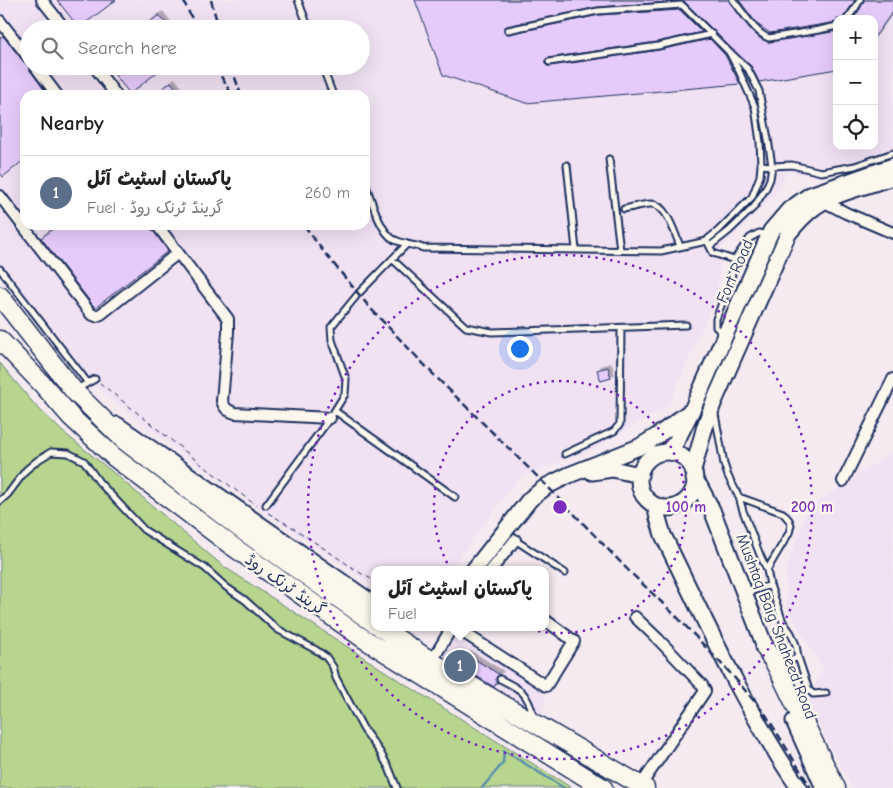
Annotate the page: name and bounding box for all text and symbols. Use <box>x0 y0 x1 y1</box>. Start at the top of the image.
map controls <box>833 15 878 150</box>
button: + <box>833 15 878 60</box>
search box <box>20 20 370 75</box>
icon: search <box>38 34 66 62</box>
text: Search here <box>78 37 177 59</box>
button: − <box>833 60 878 105</box>
button: locate <box>833 105 878 150</box>
text: Nearby <box>40 111 104 135</box>
text: پاکستان اسٹیٹ آئل <box>87 168 231 190</box>
text: 1 <box>53 184 59 202</box>
text: 260 m <box>305 184 350 202</box>
text: Fuel · گرینڈ ٹرنک روڈ <box>87 199 224 217</box>
street label: Fort Road <box>713 237 757 306</box>
your location <box>507 336 533 362</box>
centre of rings <box>551 498 569 516</box>
text: 100 m <box>666 498 706 516</box>
text: 200 m <box>791 498 833 516</box>
street label: Mushtaq Baig Shaheed Road <box>732 531 820 722</box>
street label: گرینڈ ٹرنک روڈ <box>242 550 330 619</box>
popup <box>371 566 549 631</box>
text: پاکستان اسٹیٹ آئل <box>388 578 532 600</box>
text: Fuel <box>388 605 417 623</box>
pin: 1 <box>444 647 476 685</box>

